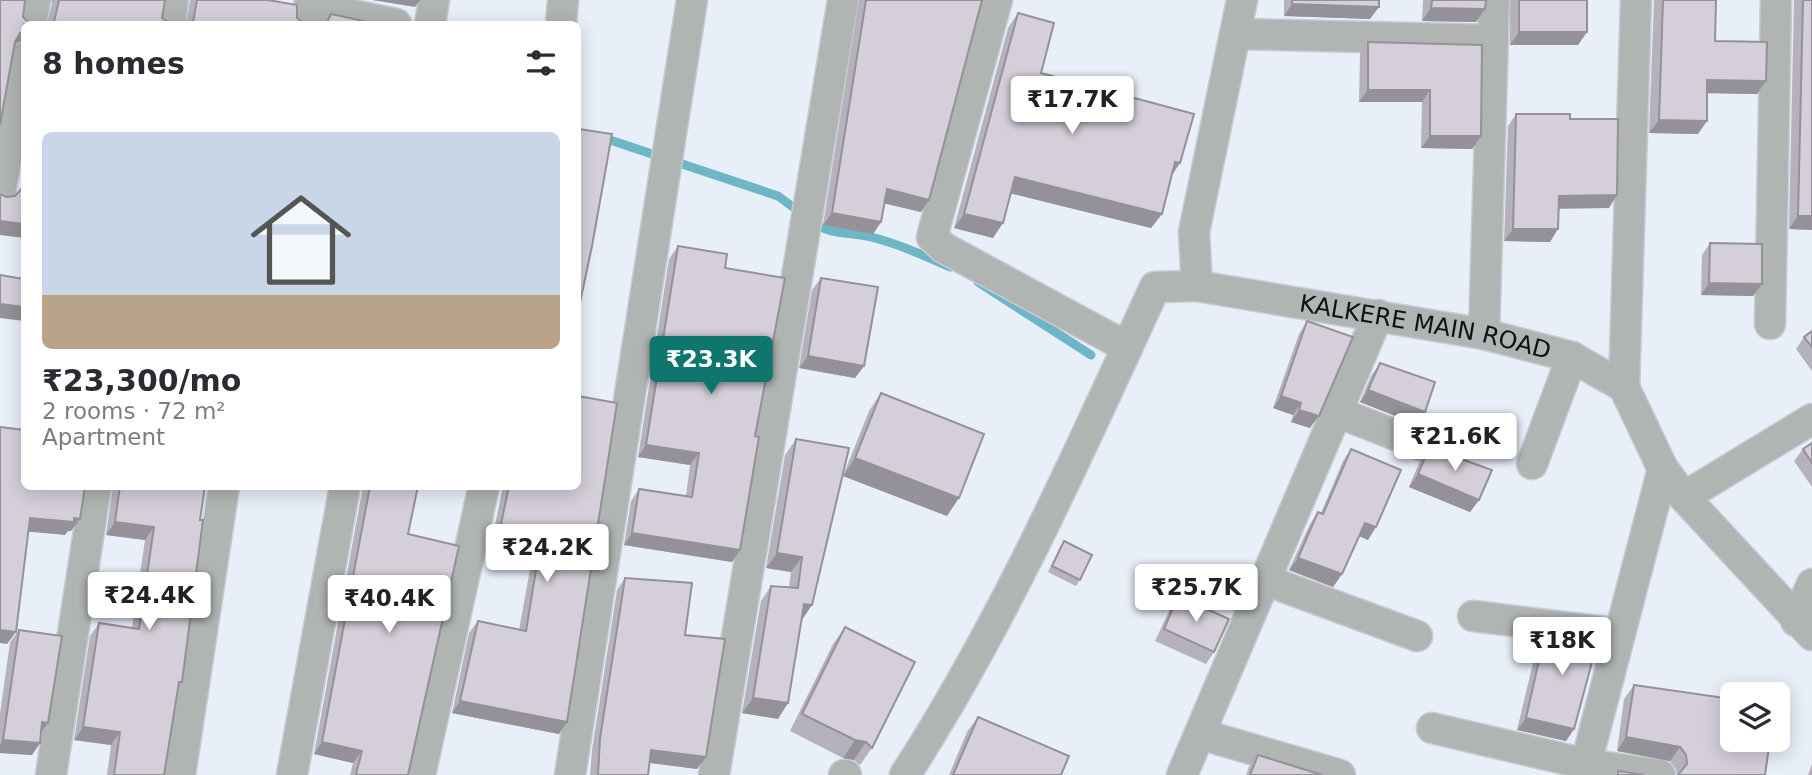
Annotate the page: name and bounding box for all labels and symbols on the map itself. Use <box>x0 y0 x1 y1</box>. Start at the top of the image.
pin: ₹17.7K <box>1015 76 1129 136</box>
street label: KALKERE MAIN ROAD <box>1298 289 1554 365</box>
pin: ₹23.3K <box>654 336 768 396</box>
pin: ₹21.6K <box>1398 414 1512 473</box>
pin: ₹24.2K <box>490 524 604 584</box>
pin: ₹25.7K <box>1139 564 1253 624</box>
pin: ₹24.4K <box>92 572 206 632</box>
pin: ₹40.4K <box>332 576 446 635</box>
pin: ₹18K <box>1521 618 1603 677</box>

